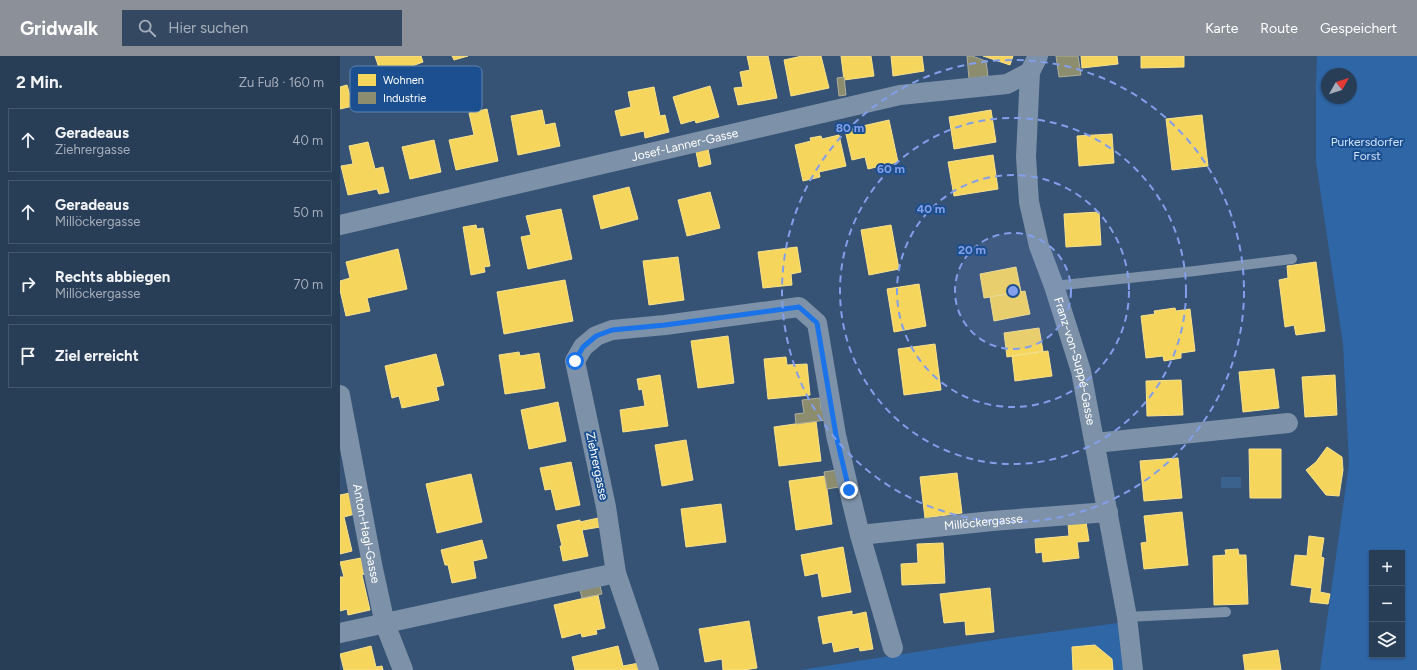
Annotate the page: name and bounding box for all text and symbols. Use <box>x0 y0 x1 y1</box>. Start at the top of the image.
search box <box>122 10 402 46</box>
text: Gridwalk <box>20 17 98 40</box>
icon: search <box>136 17 158 39</box>
text: Hier suchen <box>168 19 248 37</box>
text: Karte <box>1205 20 1238 37</box>
text: Route <box>1260 20 1298 37</box>
text: Gespeichert <box>1320 20 1397 37</box>
legend <box>350 66 482 112</box>
north arrow <box>1321 68 1357 104</box>
text: 2 Min. <box>16 72 63 92</box>
text: Wohnen <box>383 74 424 87</box>
text: Zu Fuß · 160 m <box>239 75 324 90</box>
text: Industrie <box>383 92 426 105</box>
text: 80 m <box>836 121 864 135</box>
text: Geradeaus <box>55 124 129 142</box>
street label: Josef-Lanner-Gasse <box>630 126 740 164</box>
icon: ahead <box>17 129 39 151</box>
text: 40 m <box>292 133 323 148</box>
park label: Purkersdorfer Forst <box>1331 135 1403 163</box>
text: Ziehrergasse <box>55 142 130 157</box>
text: 60 m <box>877 162 905 176</box>
text: Geradeaus <box>55 196 129 214</box>
icon: ahead <box>17 201 39 223</box>
text: 40 m <box>917 202 945 216</box>
text: 50 m <box>293 205 323 220</box>
text: Millöckergasse <box>55 214 140 229</box>
text: 20 m <box>958 243 986 257</box>
text: Rechts abbiegen <box>55 268 170 286</box>
icon: right <box>17 273 39 295</box>
text: 70 m <box>293 277 323 292</box>
centre of rings <box>1006 284 1020 298</box>
text: Millöckergasse <box>55 286 140 301</box>
street label: Franz-von-Suppé-Gasse <box>1051 295 1098 427</box>
icon: arrive <box>17 345 39 367</box>
text: Ziel erreicht <box>55 347 139 365</box>
route start <box>566 352 584 370</box>
street label: Ziehrergasse <box>583 431 611 502</box>
route end <box>840 481 858 499</box>
street label: Anton-Hagl-Gasse <box>350 483 383 585</box>
street label: Millöckergasse <box>943 512 1024 533</box>
map controls <box>1369 550 1405 658</box>
button: + <box>1369 550 1405 586</box>
button: − <box>1369 586 1405 622</box>
button: layers <box>1369 622 1405 658</box>

